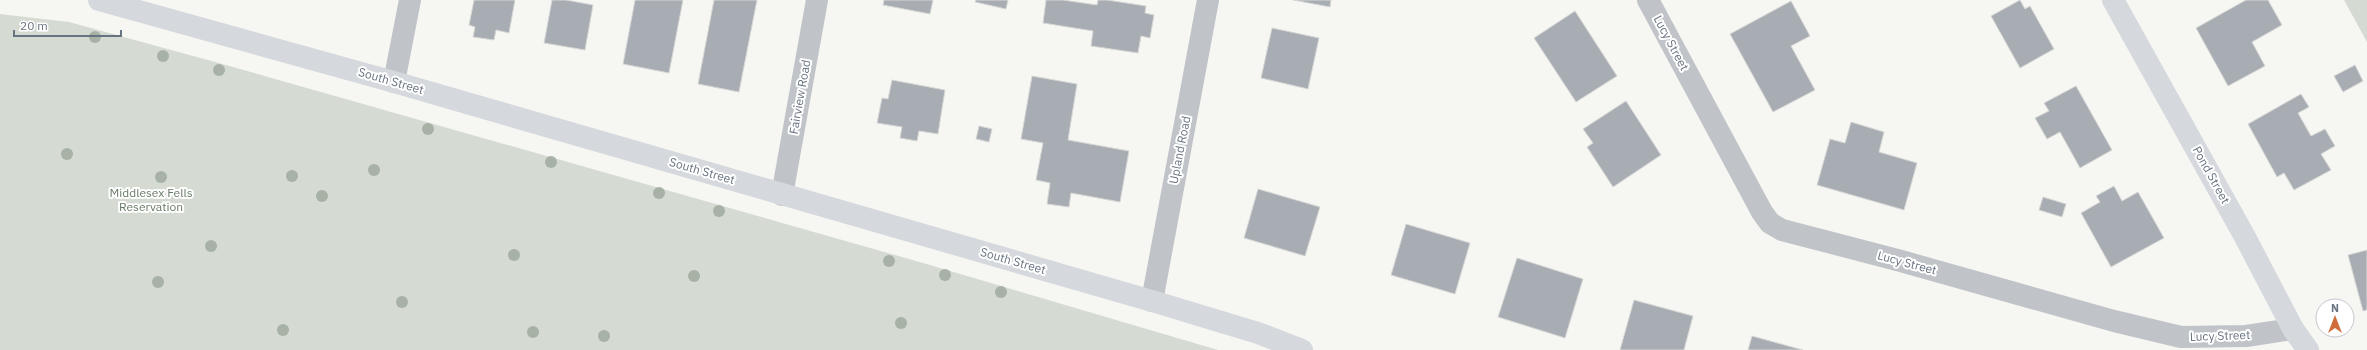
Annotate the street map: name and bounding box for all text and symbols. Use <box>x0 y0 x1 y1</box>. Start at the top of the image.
scale bar <box>14 12 121 38</box>
street label: Lucy Street <box>1651 13 1692 73</box>
text: 20 m <box>20 18 48 33</box>
street label: Fairview Road <box>786 59 813 135</box>
street label: South Street <box>357 64 426 97</box>
street label: Upland Road <box>1166 115 1193 185</box>
street label: Pond Street <box>2190 143 2233 206</box>
street label: South Street <box>668 154 737 187</box>
park label: Middlesex Fells Reservation <box>109 185 193 214</box>
street label: South Street <box>979 244 1048 277</box>
street label: Lucy Street <box>1876 247 1938 278</box>
north arrow <box>2315 298 2355 338</box>
text: N <box>2331 301 2339 315</box>
street label: Lucy Street <box>2189 327 2250 344</box>

